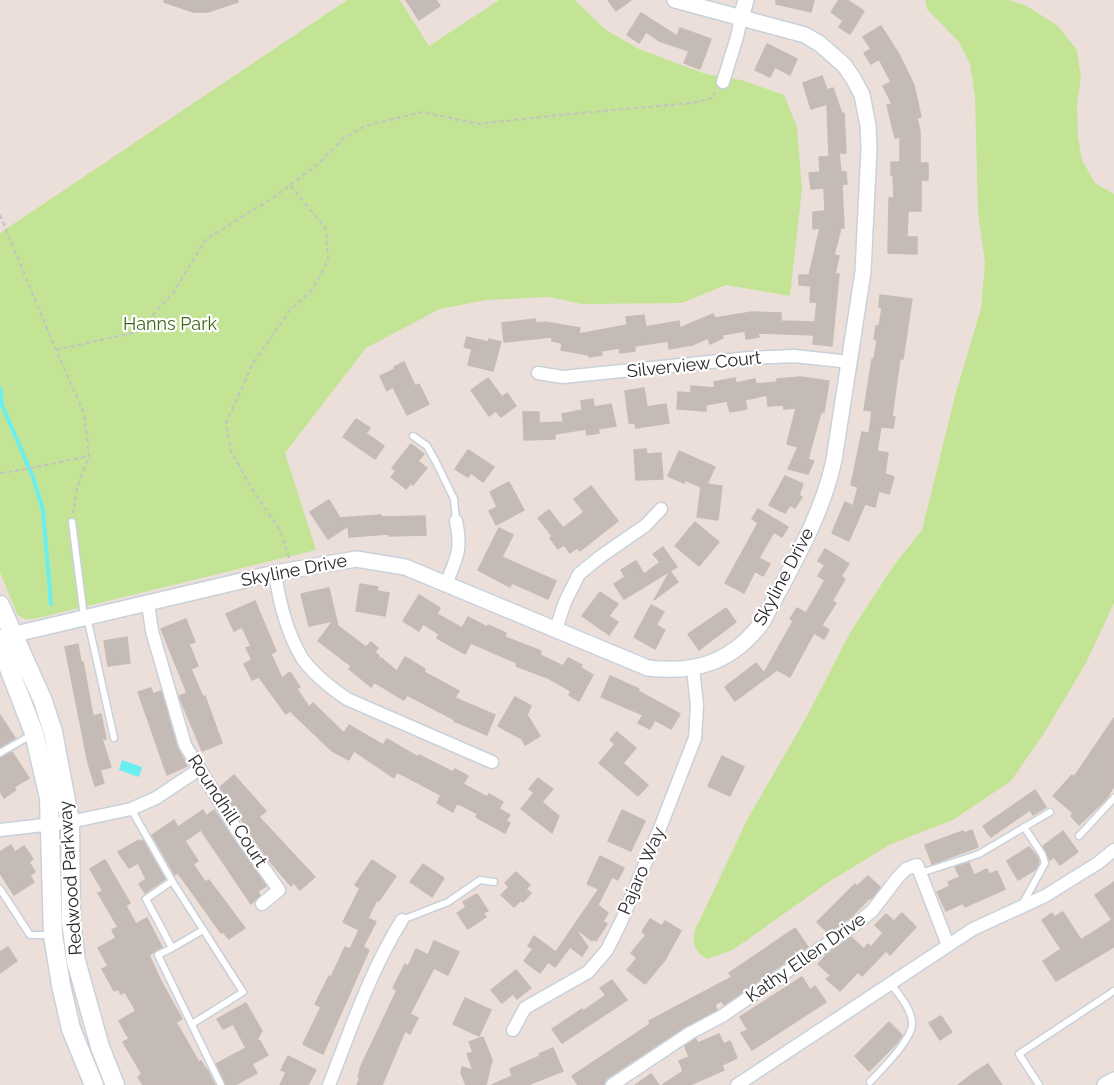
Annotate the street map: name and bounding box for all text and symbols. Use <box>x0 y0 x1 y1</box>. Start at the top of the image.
park label: Hanns Park <box>123 314 217 336</box>
street label: Silverview Court <box>626 347 762 383</box>
street label: Skyline Drive <box>749 524 819 630</box>
street label: Skyline Drive <box>239 550 349 592</box>
street label: Roundhill Court <box>183 751 271 871</box>
street label: Redwood Parkway <box>55 800 87 956</box>
street label: Pajaro Way <box>614 824 670 918</box>
street label: Kathy Ellen Drive <box>742 909 870 1007</box>

